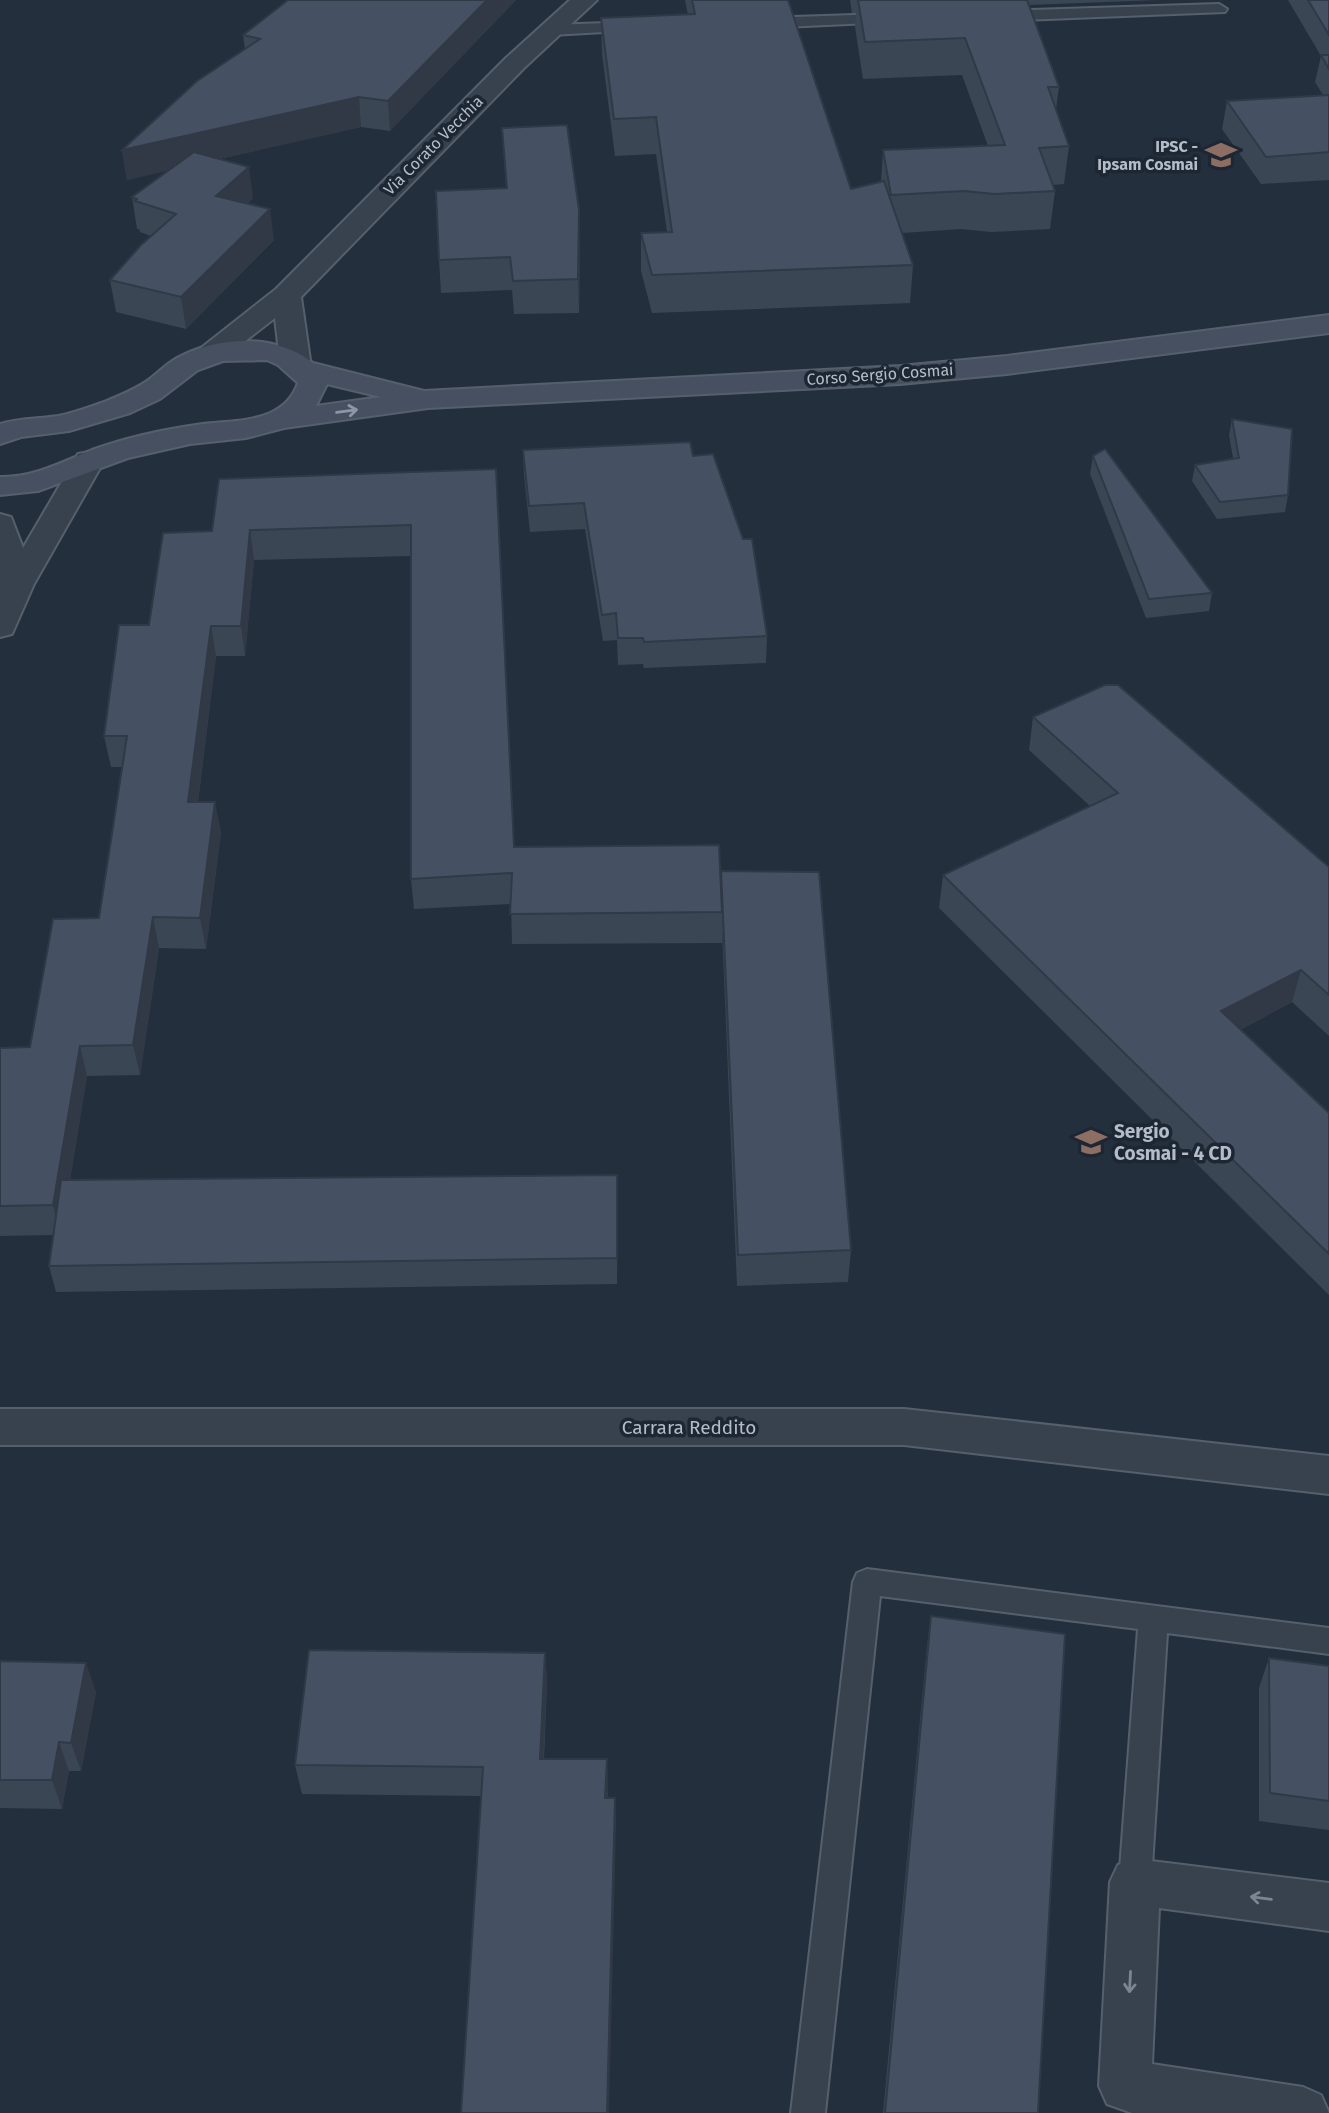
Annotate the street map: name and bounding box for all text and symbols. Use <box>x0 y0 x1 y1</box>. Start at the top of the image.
street label: Via Corato Vecchia <box>380 92 487 199</box>
place label: IPSC - Ipsam Cosmai <box>1097 137 1198 174</box>
school or university icon: IPSC - Ipsam Cosmai <box>1204 138 1238 172</box>
street label: Corso Sergio Cosmai <box>806 360 954 389</box>
one-way arrow <box>335 404 358 417</box>
place label: Sergio Cosmai - 4 CD <box>1114 1120 1232 1165</box>
school or university icon: Sergio Cosmai - 4 CD <box>1074 1125 1108 1159</box>
street label: Carrara Reddito <box>622 1416 756 1439</box>
one-way arrow <box>1250 1892 1273 1905</box>
one-way arrow <box>1123 1970 1136 1993</box>

